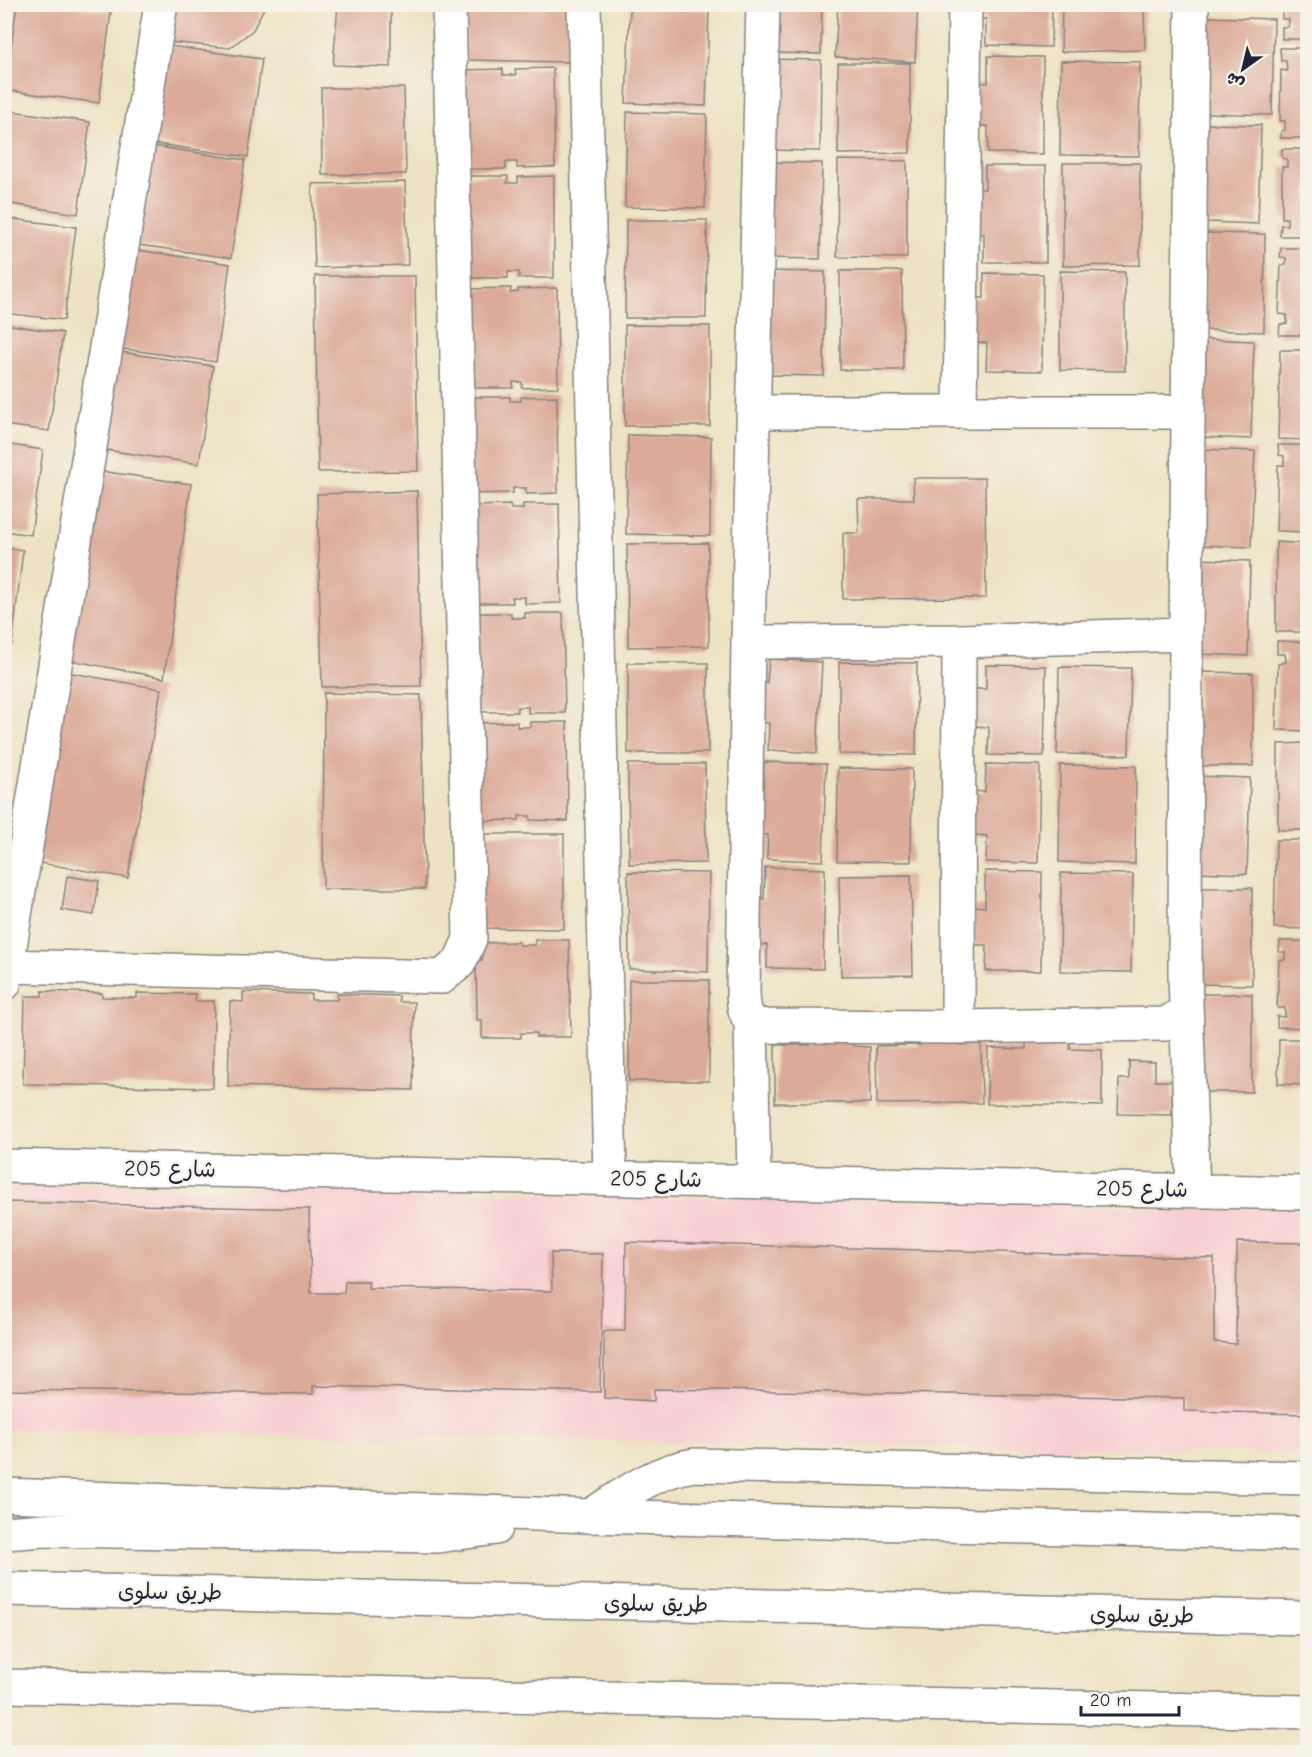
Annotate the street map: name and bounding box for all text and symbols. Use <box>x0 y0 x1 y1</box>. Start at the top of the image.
north arrow <box>1213 39 1273 99</box>
text: ش <box>1223 68 1248 93</box>
street label: شارع 205 <box>124 1155 216 1185</box>
street label: شارع 205 <box>610 1165 702 1195</box>
street label: شارع 205 <box>1096 1175 1188 1205</box>
street label: طريق سلوى <box>118 1578 222 1607</box>
street label: طريق سلوى <box>604 1590 708 1619</box>
street label: طريق سلوى <box>1090 1601 1194 1630</box>
scale bar <box>1081 1679 1178 1717</box>
text: 20 m <box>1090 1690 1131 1711</box>

